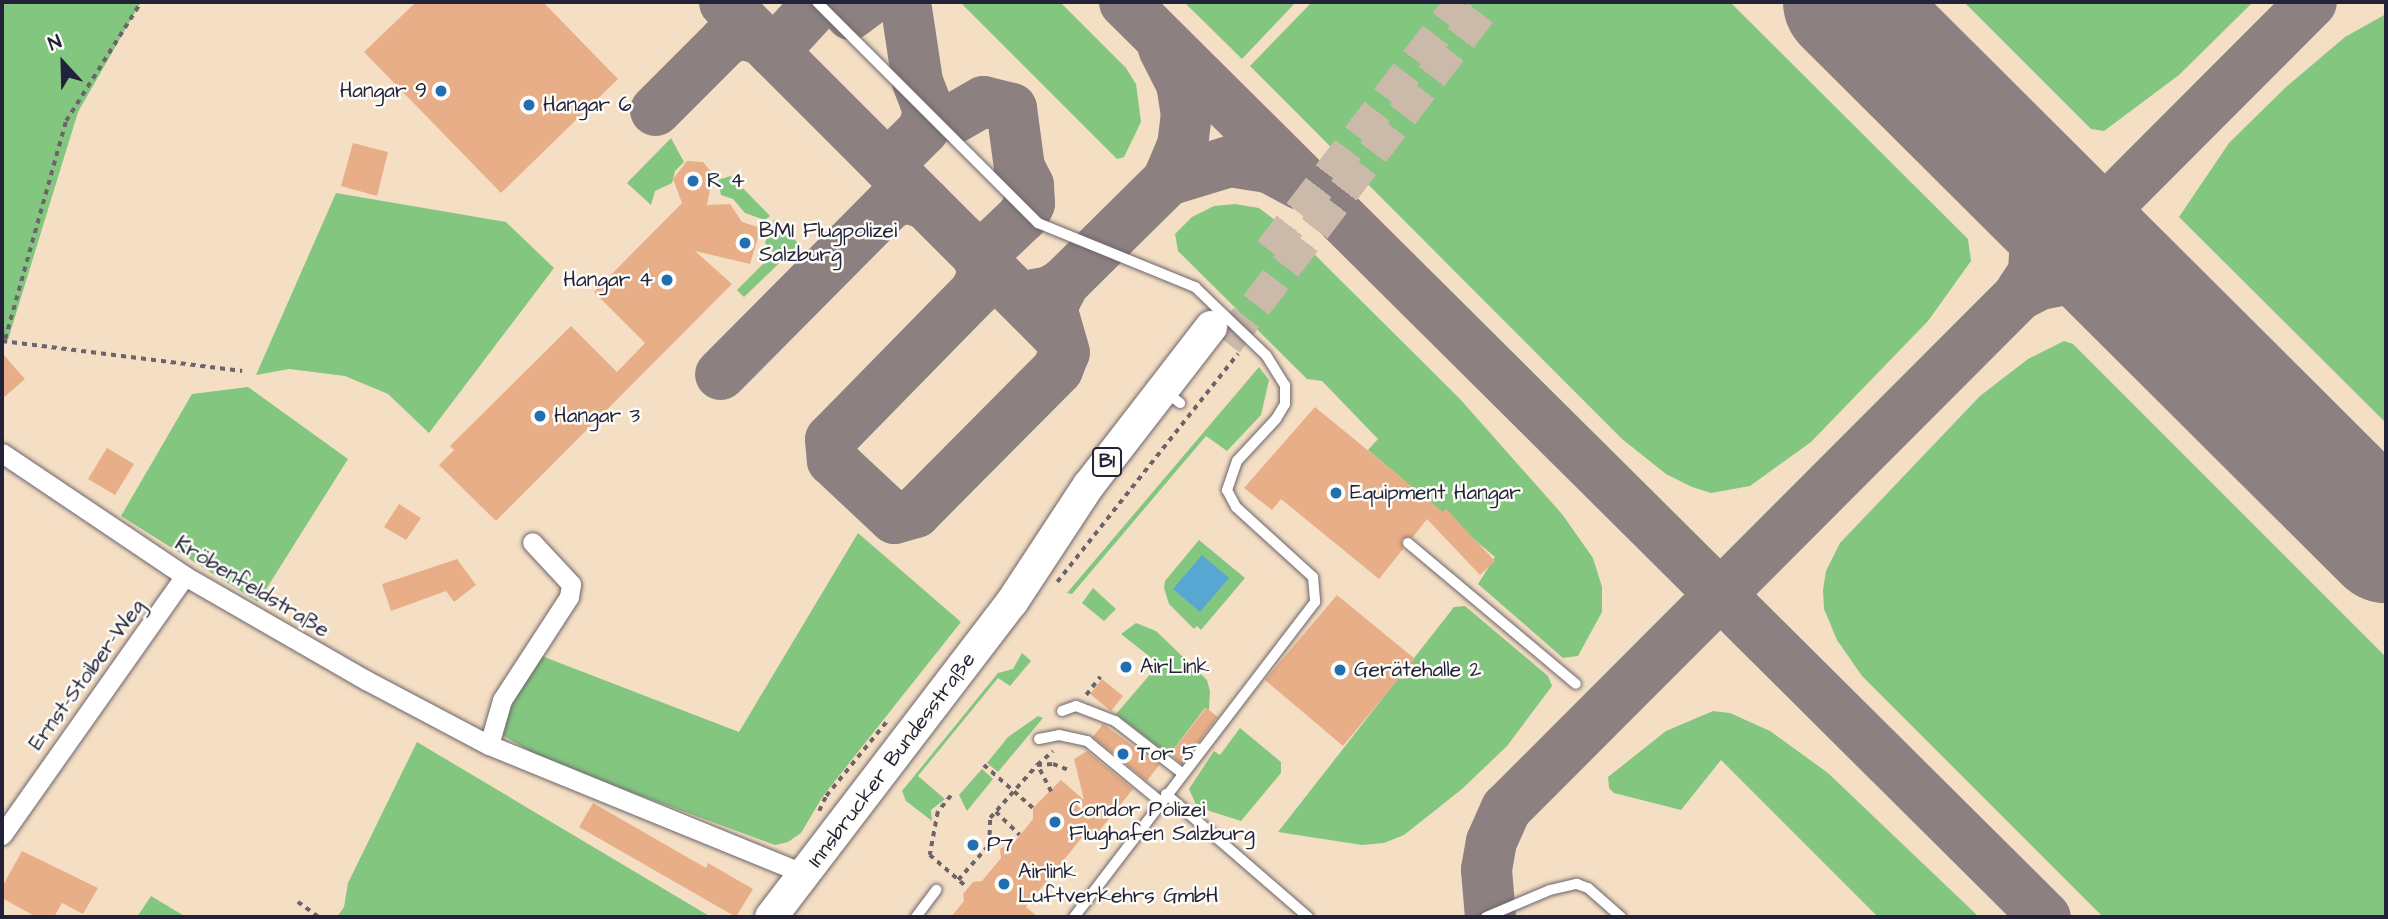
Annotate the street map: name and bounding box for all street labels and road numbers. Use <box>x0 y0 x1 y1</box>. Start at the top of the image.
road number: B1 <box>1091 446 1123 477</box>
street label: Kröbenfeldstraße <box>170 531 334 643</box>
street label: Ernst-Stoiber-Weg <box>24 595 150 755</box>
street label: Innsbrucker Bundesstraße <box>803 648 981 872</box>

